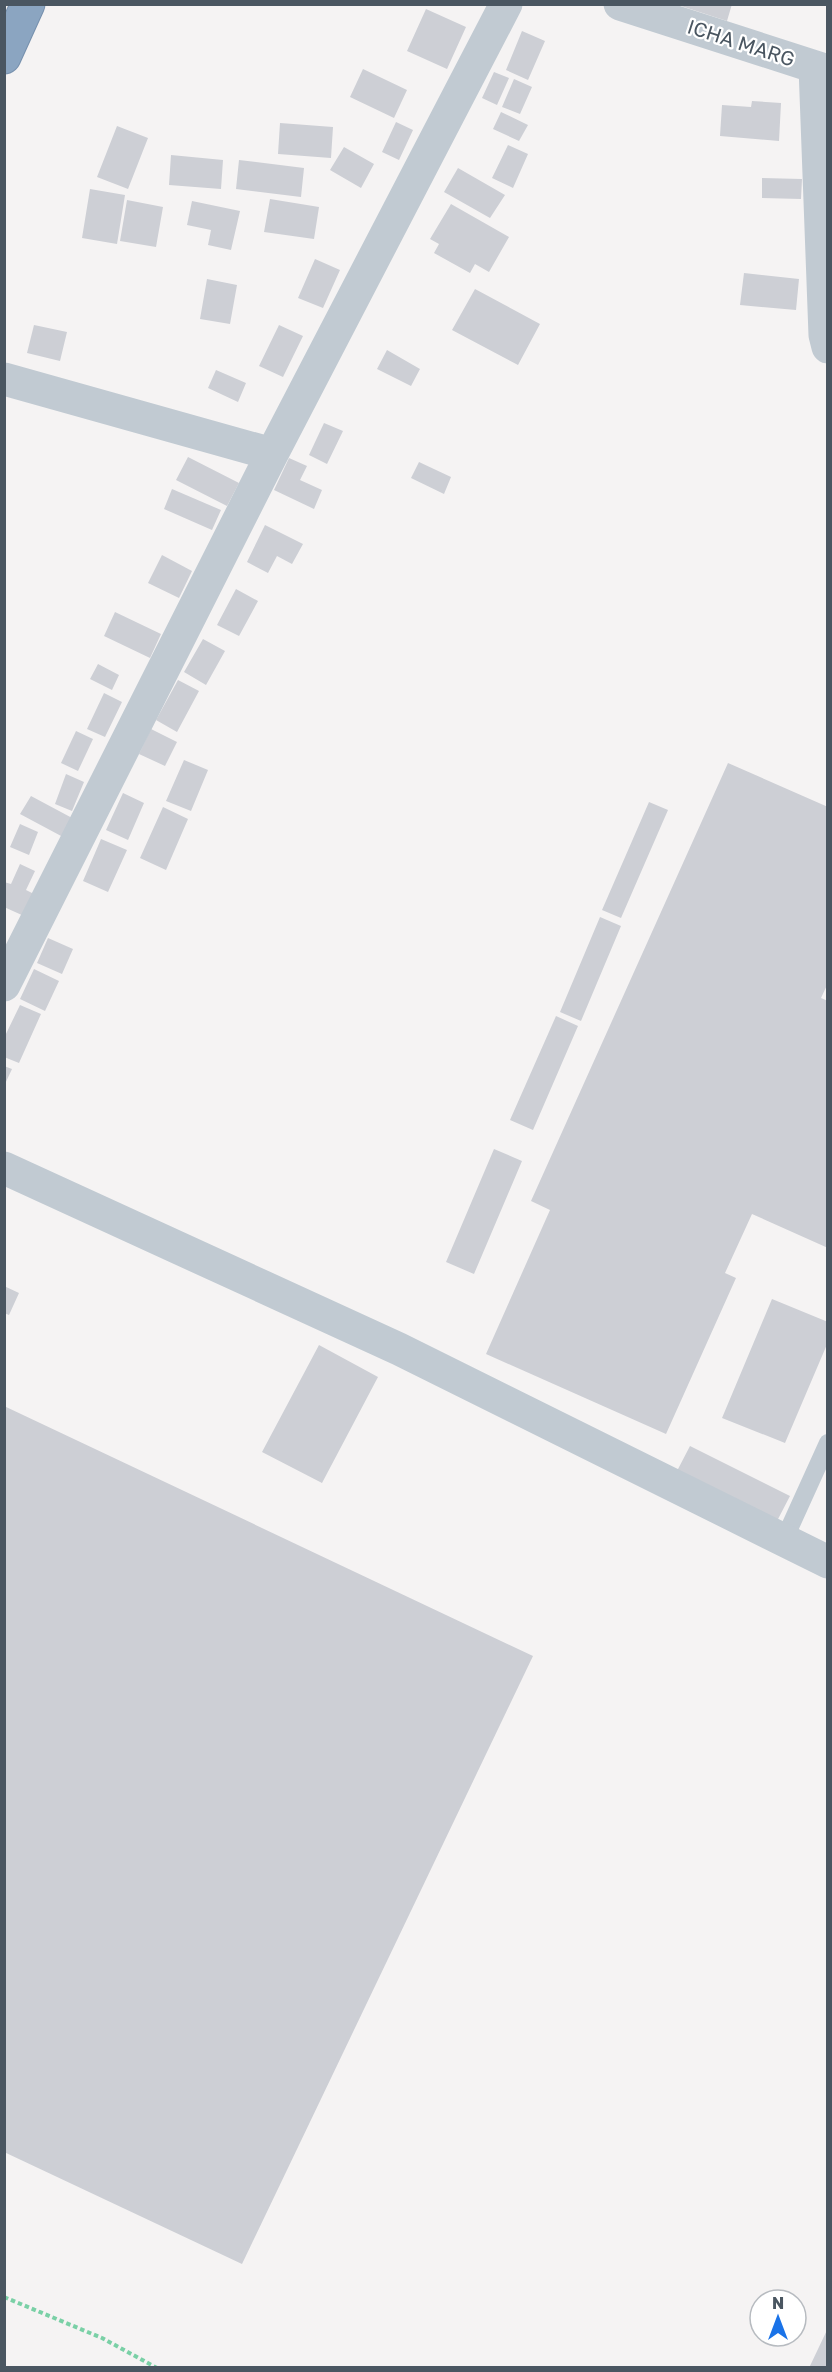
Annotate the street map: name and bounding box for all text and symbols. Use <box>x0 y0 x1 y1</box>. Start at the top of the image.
street label: ICHA MARG <box>684 13 798 71</box>
north arrow <box>748 2288 808 2348</box>
text: N <box>772 2293 784 2313</box>

